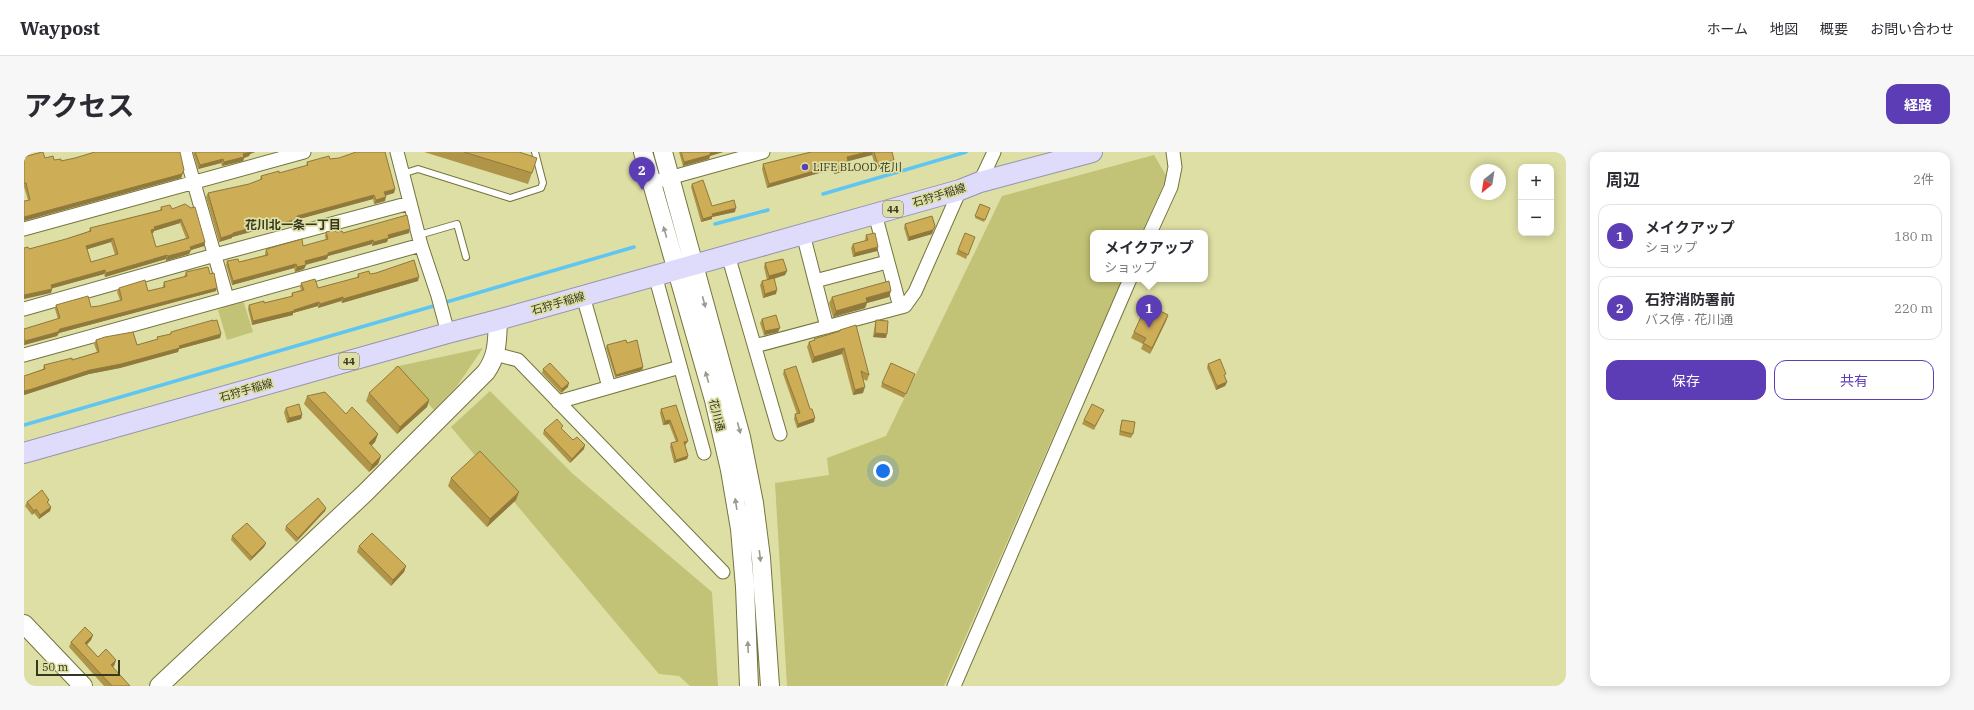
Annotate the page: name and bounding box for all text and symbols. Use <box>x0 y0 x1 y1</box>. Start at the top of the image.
text: Waypost <box>20 16 100 40</box>
text: ホーム <box>1706 20 1748 38</box>
text: 地図 <box>1770 20 1798 38</box>
text: 概要 <box>1820 20 1848 38</box>
text: お問い合わせ <box>1870 20 1954 38</box>
button: 経路 <box>1886 84 1950 124</box>
text: アクセス <box>24 87 135 124</box>
pin: 2 <box>629 157 655 190</box>
place label: LIFE BLOOD 花川 <box>813 160 902 174</box>
marker: LIFE BLOOD 花川 <box>800 162 810 172</box>
north arrow <box>1470 164 1506 200</box>
map controls <box>1518 164 1554 236</box>
button: + <box>1518 164 1554 200</box>
text: 周辺 <box>1606 169 1640 191</box>
text: 2件 <box>1913 171 1934 188</box>
street label: 石狩手稲線 <box>911 180 967 210</box>
button: − <box>1518 200 1554 236</box>
road number: 44 <box>883 201 903 217</box>
district label: 花川北一条一丁目 <box>245 217 341 232</box>
text: メイクアップ <box>1645 218 1735 237</box>
one-way arrow <box>662 225 668 237</box>
text: 1 <box>1616 228 1624 245</box>
text: 180 m <box>1894 228 1933 245</box>
popup <box>1090 230 1208 282</box>
text: メイクアップ <box>1104 238 1194 257</box>
text: ショップ <box>1645 239 1697 256</box>
text: ショップ <box>1104 259 1156 276</box>
street label: 石狩手稲線 <box>530 289 586 317</box>
text: 石狩消防署前 <box>1645 290 1735 309</box>
pin: 1 <box>1136 295 1162 328</box>
one-way arrow <box>701 297 707 309</box>
text: 2 <box>1616 300 1624 317</box>
text: 220 m <box>1894 300 1933 317</box>
text: バス停 · 花川通 <box>1645 311 1733 328</box>
road number: 44 <box>339 353 359 369</box>
button: 保存 <box>1606 360 1766 400</box>
button: 共有 <box>1774 360 1934 400</box>
one-way arrow <box>704 371 710 383</box>
street label: 石狩手稲線 <box>218 376 274 404</box>
street label: 花川通 <box>706 397 728 433</box>
one-way arrow <box>736 422 742 434</box>
your location <box>873 461 893 481</box>
one-way arrow <box>733 498 739 510</box>
one-way arrow <box>757 550 764 562</box>
one-way arrow <box>745 640 751 653</box>
scale bar <box>36 658 120 677</box>
text: 50 m <box>42 660 68 674</box>

